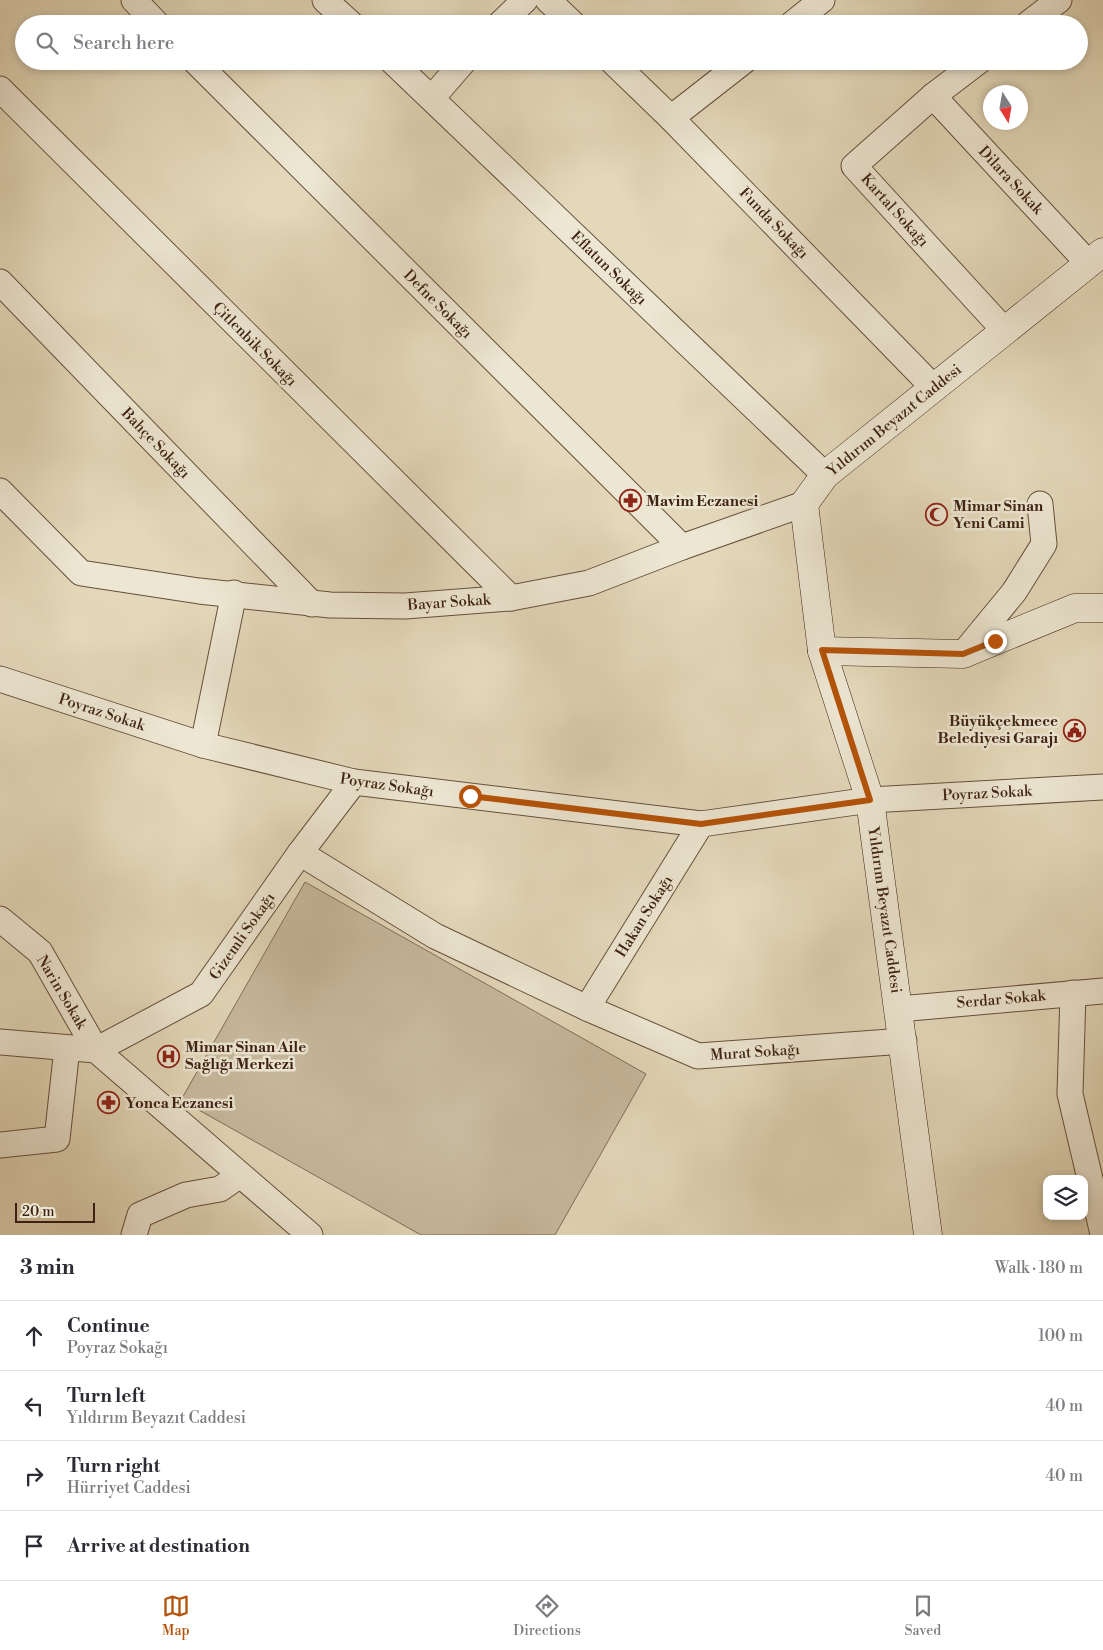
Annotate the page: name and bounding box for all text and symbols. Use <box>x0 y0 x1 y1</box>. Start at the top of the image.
search box <box>15 15 1088 70</box>
icon: search <box>33 29 61 57</box>
text: Search here <box>73 31 174 55</box>
north arrow <box>983 85 1028 130</box>
street label: Dilara Sokak <box>974 142 1048 219</box>
street label: Kartal Sokağı <box>857 170 933 251</box>
street label: Funda Sokağı <box>735 184 812 263</box>
street label: Eflatun Sokağı <box>567 227 651 309</box>
street label: Defne Sokağı <box>399 266 476 343</box>
street label: Çitlenbik Sokağı <box>208 298 301 391</box>
street label: Yıldırım Beyazıt Caddesi <box>822 360 966 481</box>
street label: Bahçe Sokağı <box>117 403 194 483</box>
pharmacy icon: Mavim Eczanesi <box>618 489 642 513</box>
place label: Mavim Eczanesi <box>646 492 758 511</box>
place label: Mimar Sinan Yeni Cami <box>953 497 1044 533</box>
mosque icon: Mimar Sinan Yeni Cami <box>925 503 949 527</box>
street label: Bayar Sokak <box>406 590 492 615</box>
route end <box>984 630 1007 653</box>
street label: Poyraz Sokak <box>56 690 149 736</box>
place label: Büyükçekmece Belediyesi Garajı <box>937 712 1058 748</box>
public building icon: Büyükçekmece Belediyesi Garajı <box>1062 718 1086 742</box>
street label: Poyraz Sokağı <box>339 770 435 801</box>
street label: Poyraz Sokak <box>942 782 1033 805</box>
route start <box>459 785 482 808</box>
street label: Yıldırım Beyazıt Caddesi <box>863 825 906 995</box>
street label: Hakan Sokağı <box>612 872 677 961</box>
street label: Gizemli Sokağı <box>205 889 279 984</box>
street label: Narin Sokak <box>32 952 92 1034</box>
street label: Serdar Sokak <box>956 986 1047 1013</box>
place label: Mimar Sinan Aile Sağlığı Merkezi <box>185 1038 306 1074</box>
street label: Murat Sokağı <box>710 1040 801 1065</box>
hospital icon: Mimar Sinan Aile Sağlığı Merkezi <box>157 1044 181 1068</box>
pharmacy icon: Yonca Eczanesi <box>97 1091 121 1115</box>
place label: Yonca Eczanesi <box>125 1094 234 1113</box>
map controls <box>1043 1175 1088 1220</box>
button: layers <box>1043 1175 1088 1220</box>
scale bar <box>15 1200 95 1223</box>
text: 20 m <box>22 1203 54 1221</box>
text: 3 min <box>20 1255 75 1281</box>
text: Walk · 180 m <box>995 1258 1083 1278</box>
text: Continue <box>67 1314 150 1338</box>
icon: ahead <box>20 1322 48 1350</box>
text: 100 m <box>1038 1326 1083 1346</box>
text: Poyraz Sokağı <box>67 1338 168 1358</box>
text: Turn left <box>67 1384 146 1408</box>
icon: left <box>20 1392 48 1420</box>
text: 40 m <box>1046 1396 1083 1416</box>
text: Yıldırım Beyazıt Caddesi <box>67 1408 246 1428</box>
text: Turn right <box>67 1454 160 1478</box>
icon: right <box>20 1462 48 1490</box>
text: 40 m <box>1046 1466 1083 1486</box>
text: Hürriyet Caddesi <box>67 1478 191 1498</box>
icon: arrive <box>20 1532 48 1560</box>
text: Arrive at destination <box>67 1534 250 1558</box>
tab: Map <box>162 1592 190 1640</box>
tab: Directions <box>513 1592 581 1640</box>
tab: Saved <box>904 1592 941 1640</box>

